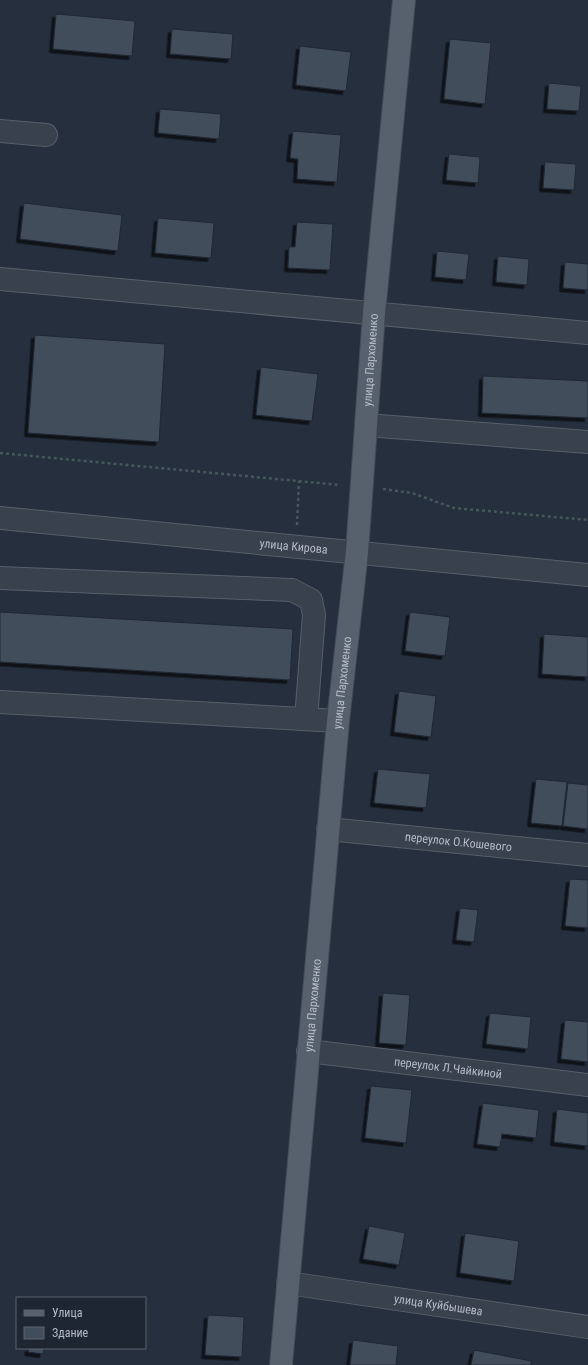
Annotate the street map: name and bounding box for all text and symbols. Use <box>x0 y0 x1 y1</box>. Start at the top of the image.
street label: улица Пархоменко <box>360 313 381 407</box>
street label: улица Кирова <box>259 536 329 557</box>
street label: улица Пархоменко <box>330 636 354 730</box>
street label: переулок О.Кошевого <box>404 830 513 854</box>
street label: улица Пархоменко <box>302 958 324 1052</box>
street label: переулок Л.Чайкиной <box>393 1055 503 1081</box>
street label: улица Куйбышева <box>393 1292 484 1319</box>
legend <box>16 1297 146 1349</box>
text: Улица <box>52 1306 83 1320</box>
text: Здание <box>52 1326 89 1340</box>

